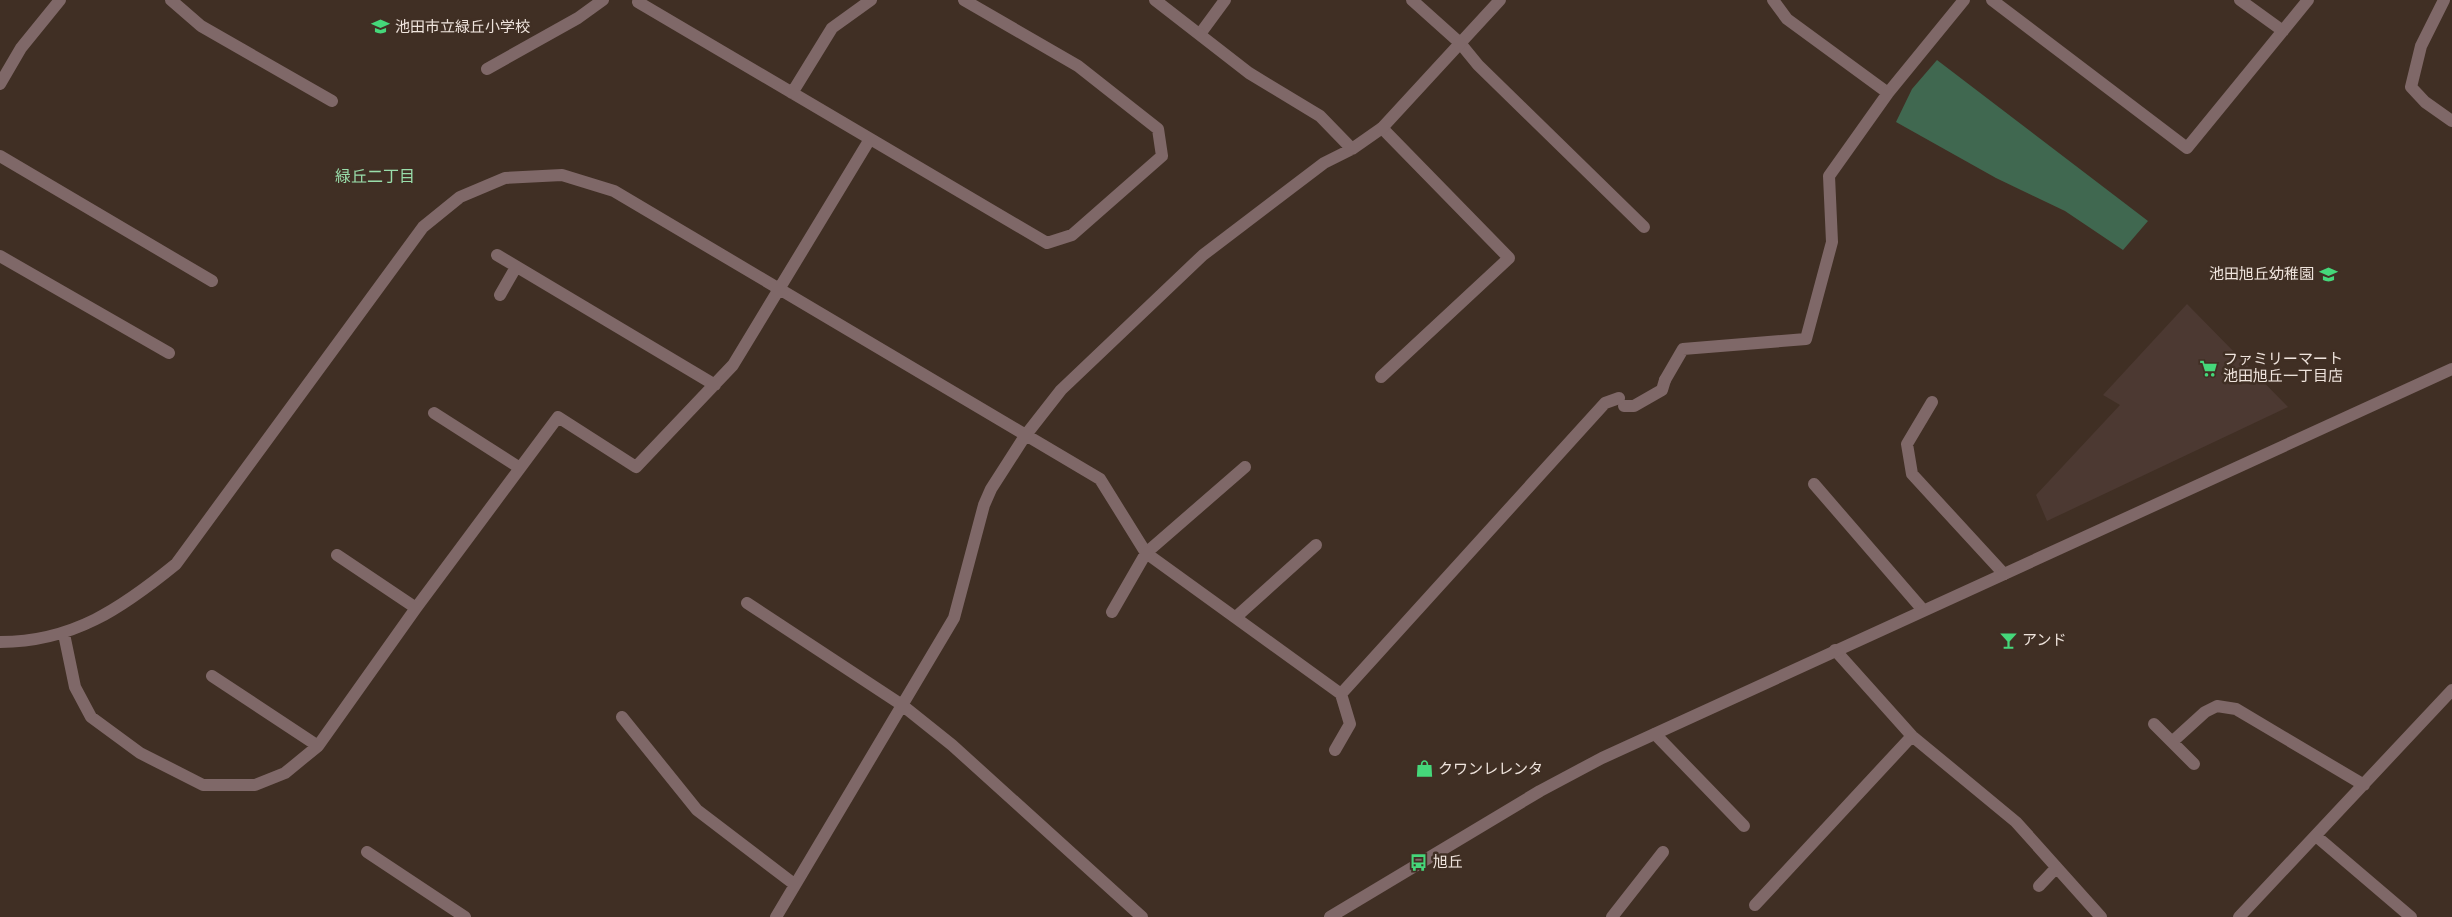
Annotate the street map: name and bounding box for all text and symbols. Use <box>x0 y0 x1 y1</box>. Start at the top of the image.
school or university icon: 池田市立緑丘小学校 <box>371 17 391 37</box>
place label: 池田市立緑丘小学校 <box>395 17 530 37</box>
district label: 緑丘二丁目 <box>335 166 415 187</box>
place label: 池田旭丘幼稚園 <box>2209 264 2314 284</box>
school or university icon: 池田旭丘幼稚園 <box>2318 264 2338 284</box>
place label: ファミリーマート 池田旭丘一丁目店 <box>2223 349 2343 386</box>
supermarket icon: ファミリーマート 池田旭丘一丁目店 <box>2199 358 2219 378</box>
bar icon: アンド <box>1998 630 2018 650</box>
place label: アンド <box>2022 630 2066 650</box>
shop icon: クワンレレンタ <box>1414 759 1434 779</box>
place label: クワンレレンタ <box>1438 759 1543 779</box>
bus stop icon: 旭丘 <box>1409 852 1429 872</box>
place label: 旭丘 <box>1433 852 1463 872</box>

